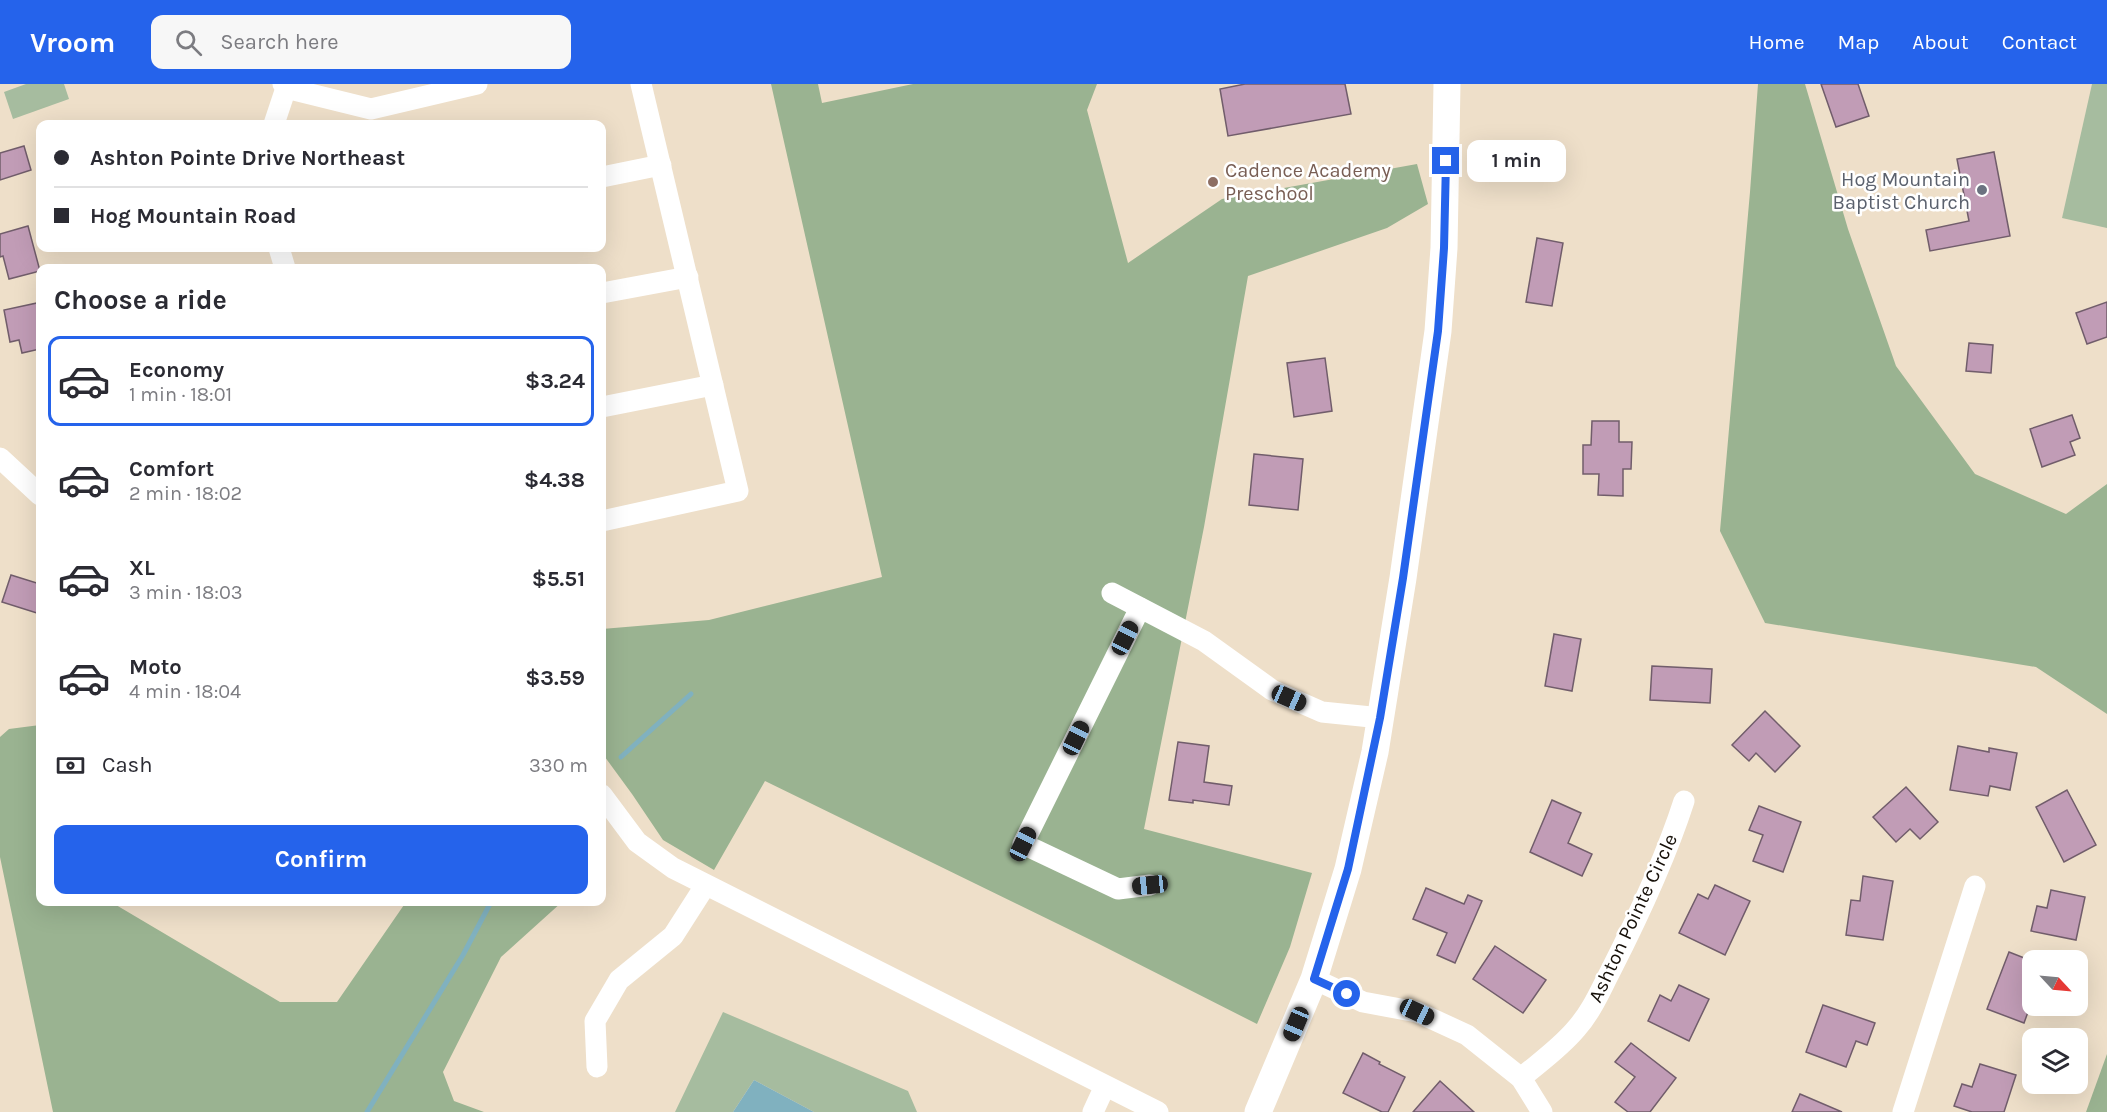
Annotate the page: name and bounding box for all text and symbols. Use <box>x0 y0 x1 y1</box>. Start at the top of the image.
search box <box>151 15 571 69</box>
text: Vroom <box>30 26 115 59</box>
icon: search <box>172 26 205 59</box>
text: Search here <box>220 29 339 55</box>
text: Home <box>1749 30 1805 54</box>
text: Map <box>1838 30 1879 54</box>
text: About <box>1912 30 1969 54</box>
text: Contact <box>2002 30 2077 54</box>
callout: 1 min <box>1467 140 1566 182</box>
text: Ashton Pointe Drive Northeast <box>90 145 405 171</box>
route end <box>1432 147 1459 174</box>
text: 1 min <box>1491 149 1542 172</box>
place label: Cadence Academy Preschool <box>1225 159 1391 205</box>
place label: Hog Mountain Baptist Church <box>1833 168 1970 214</box>
marker: Cadence Academy Preschool <box>1206 175 1220 189</box>
marker: Hog Mountain Baptist Church <box>1975 183 1989 197</box>
text: Hog Mountain Road <box>90 203 297 229</box>
text: Choose a ride <box>54 284 227 316</box>
icon: car <box>57 354 111 408</box>
text: Economy <box>129 357 224 383</box>
text: $3.24 <box>525 368 585 394</box>
text: 1 min · 18:01 <box>129 383 232 406</box>
icon: car <box>57 453 111 507</box>
text: Comfort <box>129 456 214 482</box>
text: $4.38 <box>524 467 585 493</box>
text: 2 min · 18:02 <box>129 482 242 505</box>
icon: car <box>57 552 111 606</box>
text: XL <box>129 555 155 581</box>
text: $5.51 <box>532 566 585 592</box>
text: 3 min · 18:03 <box>129 581 243 604</box>
car <box>1109 618 1141 658</box>
icon: car <box>57 651 111 705</box>
text: Moto <box>129 654 182 680</box>
text: $3.59 <box>525 665 585 691</box>
text: 4 min · 18:04 <box>129 680 241 703</box>
car <box>1269 682 1309 714</box>
car <box>1060 718 1092 758</box>
icon: cash <box>54 749 87 782</box>
text: Cash <box>102 752 152 778</box>
text: 330 m <box>529 754 588 777</box>
car <box>1007 824 1039 864</box>
button: Confirm <box>54 825 588 894</box>
street label: Ashton Pointe Circle <box>1584 830 1682 1006</box>
car <box>1131 874 1169 896</box>
north arrow <box>2022 950 2088 1016</box>
map controls <box>2022 950 2088 1094</box>
route start <box>1333 980 1360 1007</box>
car <box>1397 996 1437 1028</box>
car <box>1281 1004 1311 1044</box>
button: layers <box>2022 1028 2088 1094</box>

